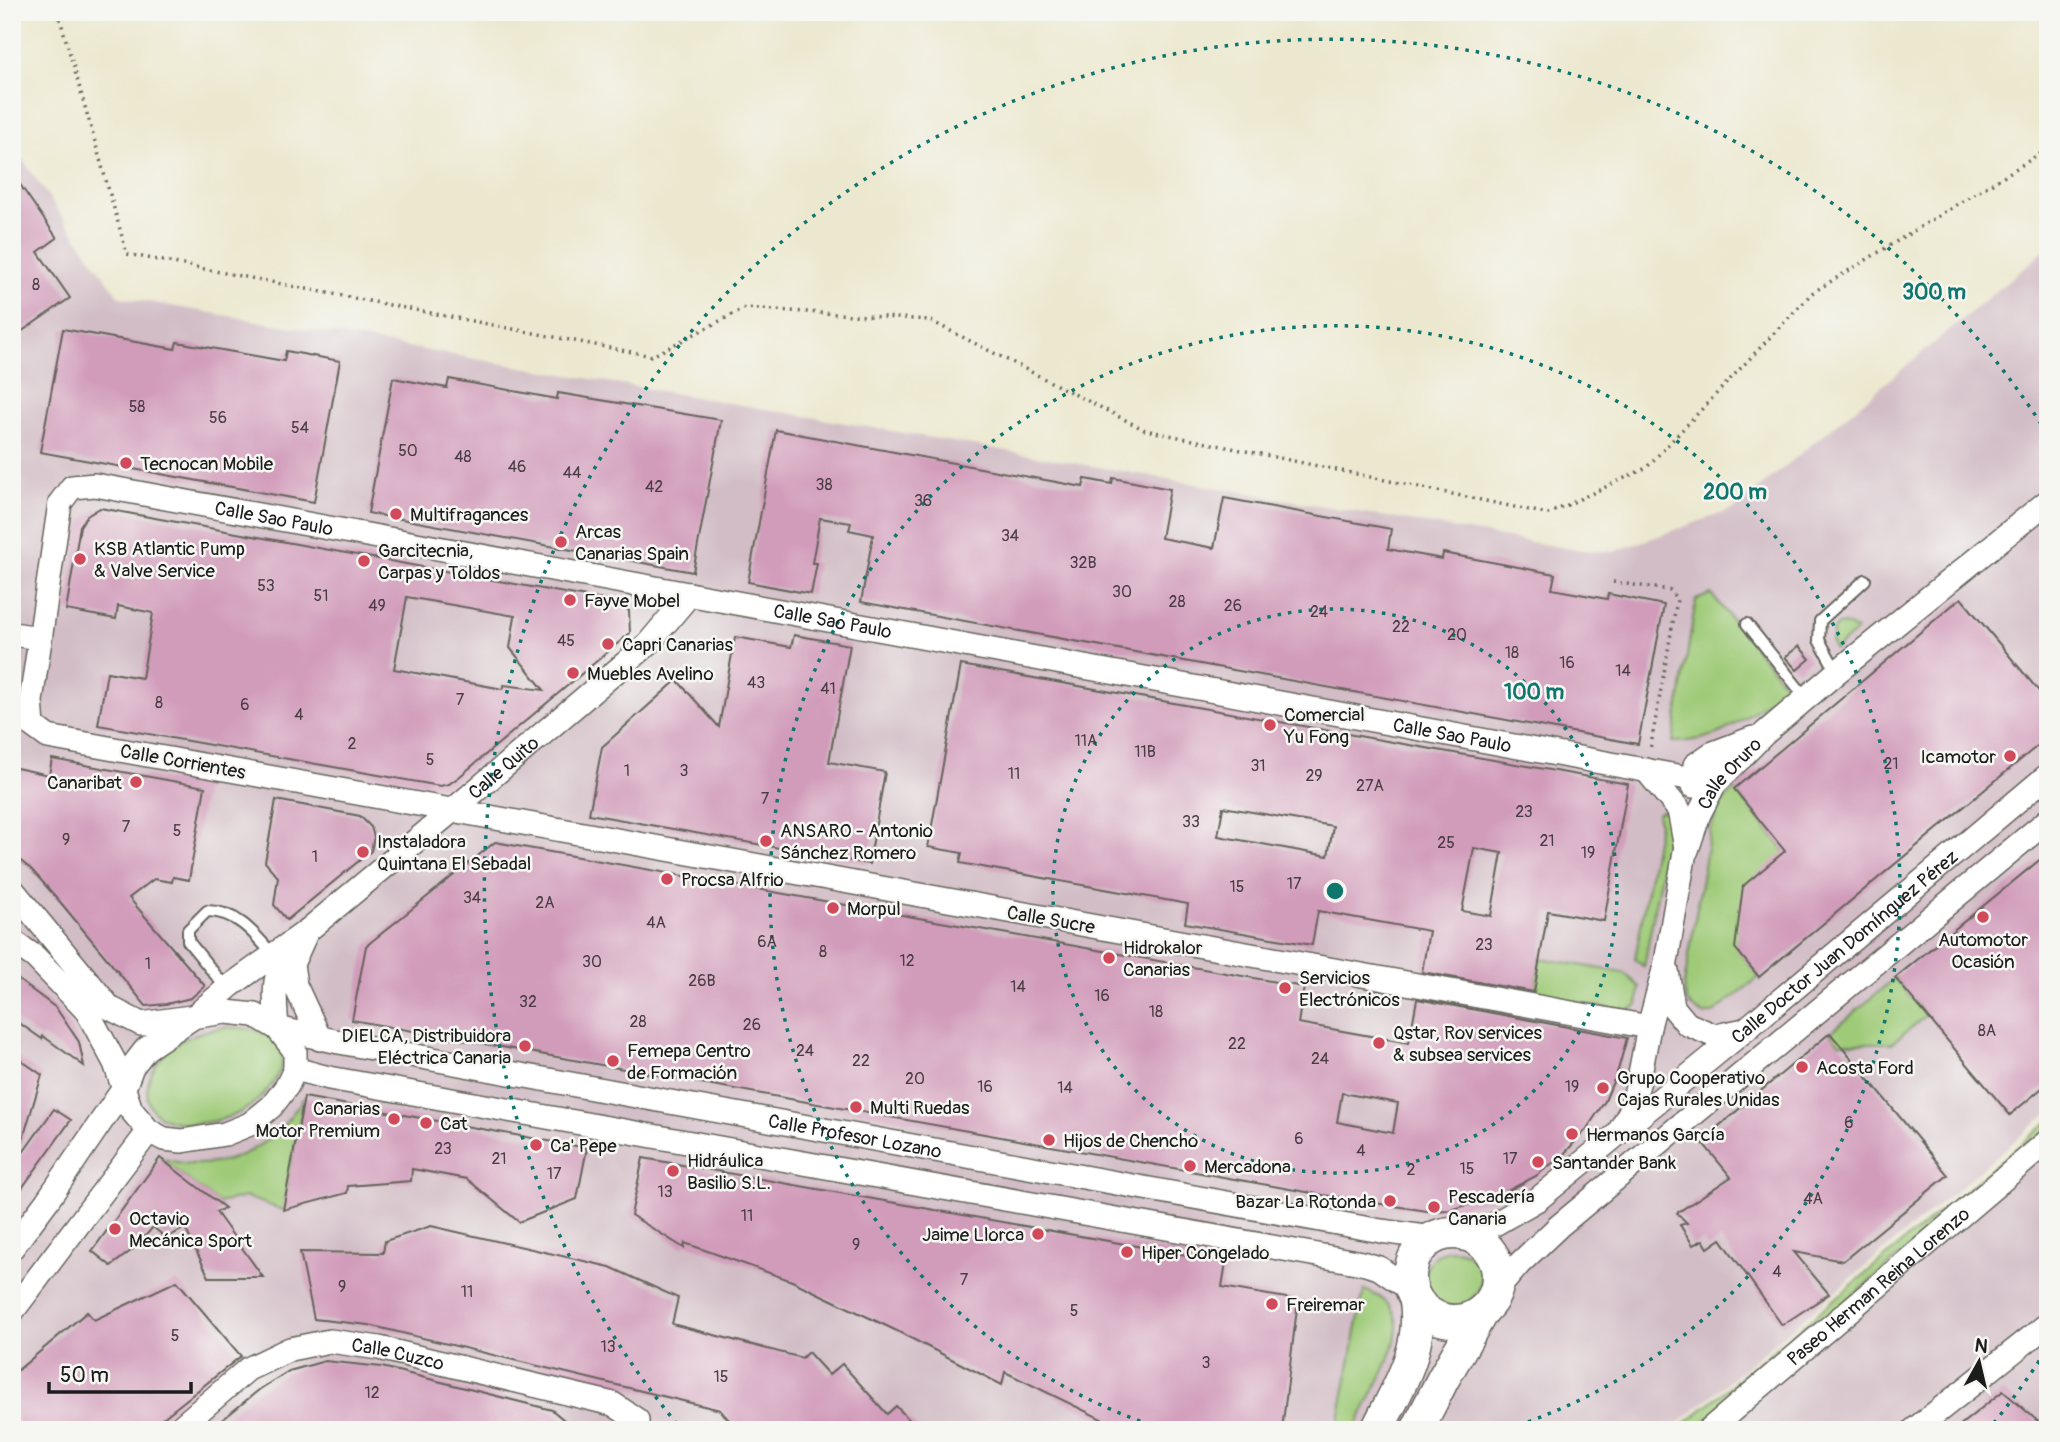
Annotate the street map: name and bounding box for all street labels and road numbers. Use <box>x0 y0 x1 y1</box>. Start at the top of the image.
street label: Calle Sao Paulo <box>213 496 335 542</box>
street label: Calle Sao Paulo <box>771 599 894 644</box>
street label: Calle Sao Paulo <box>1391 713 1513 758</box>
street label: Calle Quito <box>464 731 544 805</box>
street label: Calle Oruro <box>1692 733 1767 814</box>
street label: Calle Corrientes <box>118 739 248 785</box>
street label: Calle Doctor Juan Domínguez Pérez <box>1727 845 1963 1049</box>
street label: Calle Sucre <box>1005 900 1097 940</box>
street label: Calle Profesor Lozano <box>766 1109 944 1164</box>
street label: Paseo Herman Reina Lorenzo <box>1782 1202 1975 1371</box>
street label: Calle Cuzco <box>350 1333 446 1376</box>

